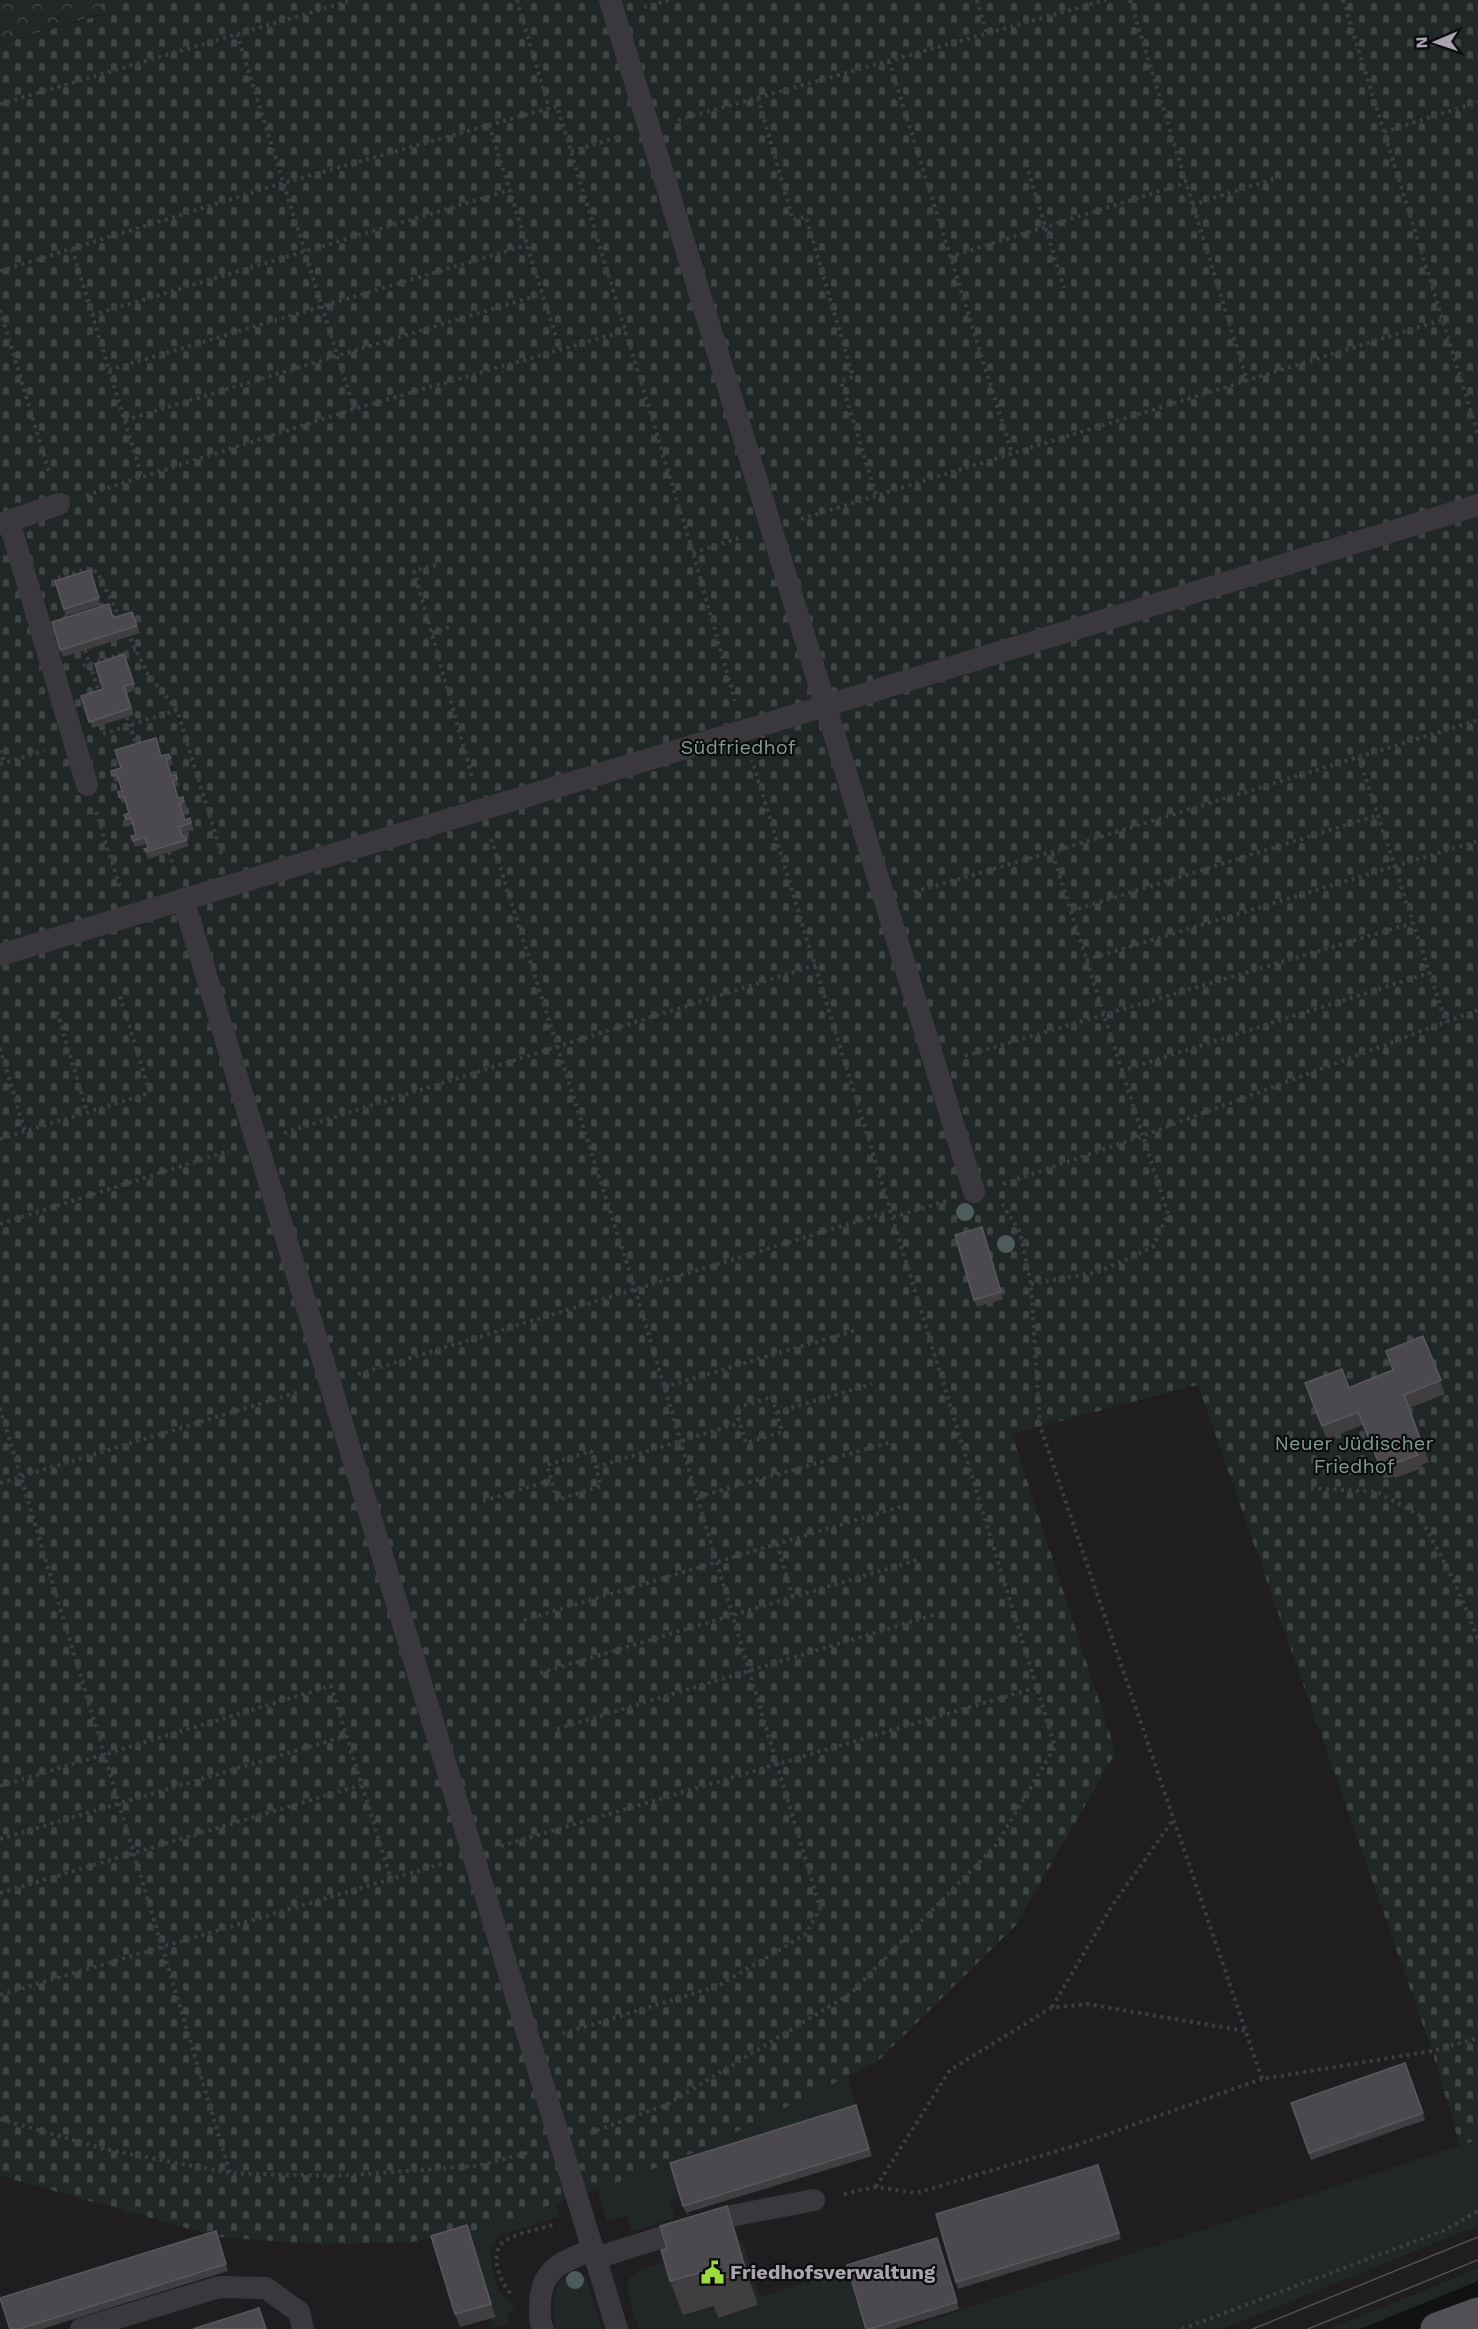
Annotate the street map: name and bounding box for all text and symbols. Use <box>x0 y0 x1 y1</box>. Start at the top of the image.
north arrow <box>1406 12 1466 72</box>
text: N <box>1412 36 1431 49</box>
park label: Südfriedhof <box>680 735 796 759</box>
park label: Neuer Jüdischer Friedhof <box>1274 1431 1434 1478</box>
public building icon: Friedhofsverwaltung <box>699 2259 725 2285</box>
place label: Friedhofsverwaltung <box>730 2260 936 2284</box>

